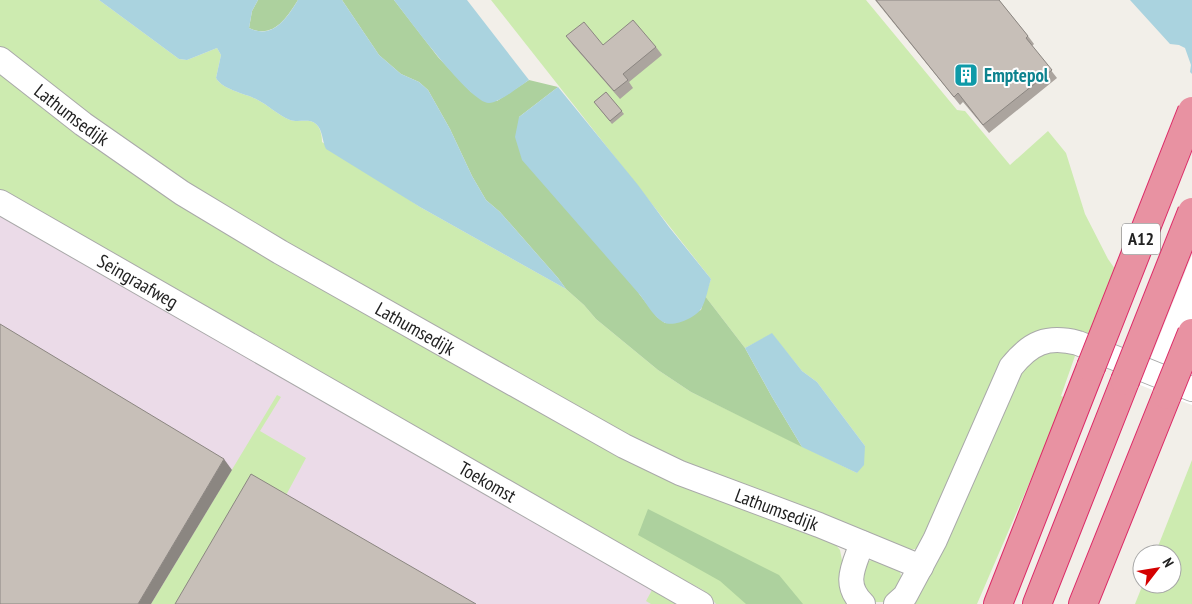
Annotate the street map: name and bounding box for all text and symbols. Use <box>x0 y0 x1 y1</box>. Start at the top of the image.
building icon: Emptepol <box>953 62 979 88</box>
place label: Emptepol <box>984 63 1049 87</box>
street label: Lathumsedijk <box>30 79 114 151</box>
road number: A12 <box>1122 223 1160 254</box>
street label: Seingraafweg <box>93 249 182 314</box>
street label: Lathumsedijk <box>371 296 460 361</box>
street label: Toekomst <box>455 456 521 508</box>
street label: Lathumsedijk <box>732 483 823 536</box>
north arrow <box>1132 544 1182 594</box>
text: N <box>1158 554 1178 570</box>

